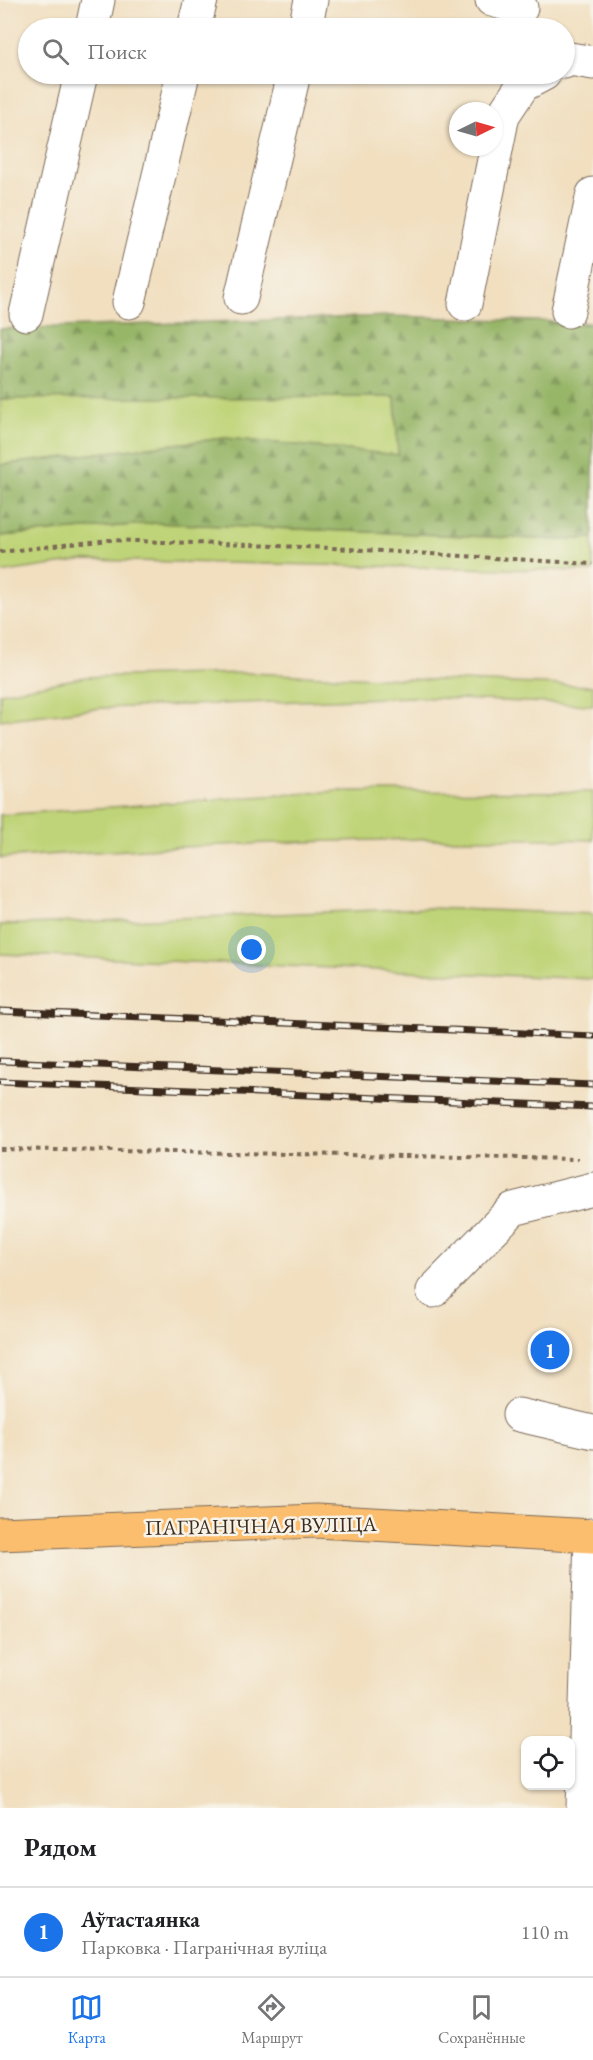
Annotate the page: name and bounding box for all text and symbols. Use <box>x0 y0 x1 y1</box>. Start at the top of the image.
search box <box>18 18 575 84</box>
icon: search <box>39 35 72 68</box>
text: Поиск <box>87 37 147 66</box>
north arrow <box>449 102 503 156</box>
your location <box>237 935 266 964</box>
pin: 1 <box>530 1328 570 1372</box>
street label: ПАГРАНІЧНАЯ ВУЛІЦА <box>145 1510 378 1541</box>
map controls <box>521 1736 575 1790</box>
button: locate <box>521 1736 575 1790</box>
text: Рядом <box>24 1830 97 1864</box>
text: Аўтастаянка <box>81 1905 200 1934</box>
text: 1 <box>38 1919 49 1945</box>
text: 110 m <box>521 1919 569 1945</box>
text: Парковка · Пагранічная вуліца <box>81 1934 327 1960</box>
tab: Карта <box>68 1991 106 2048</box>
tab: Маршрут <box>241 1991 303 2048</box>
tab: Сохранённые <box>438 1991 525 2048</box>

